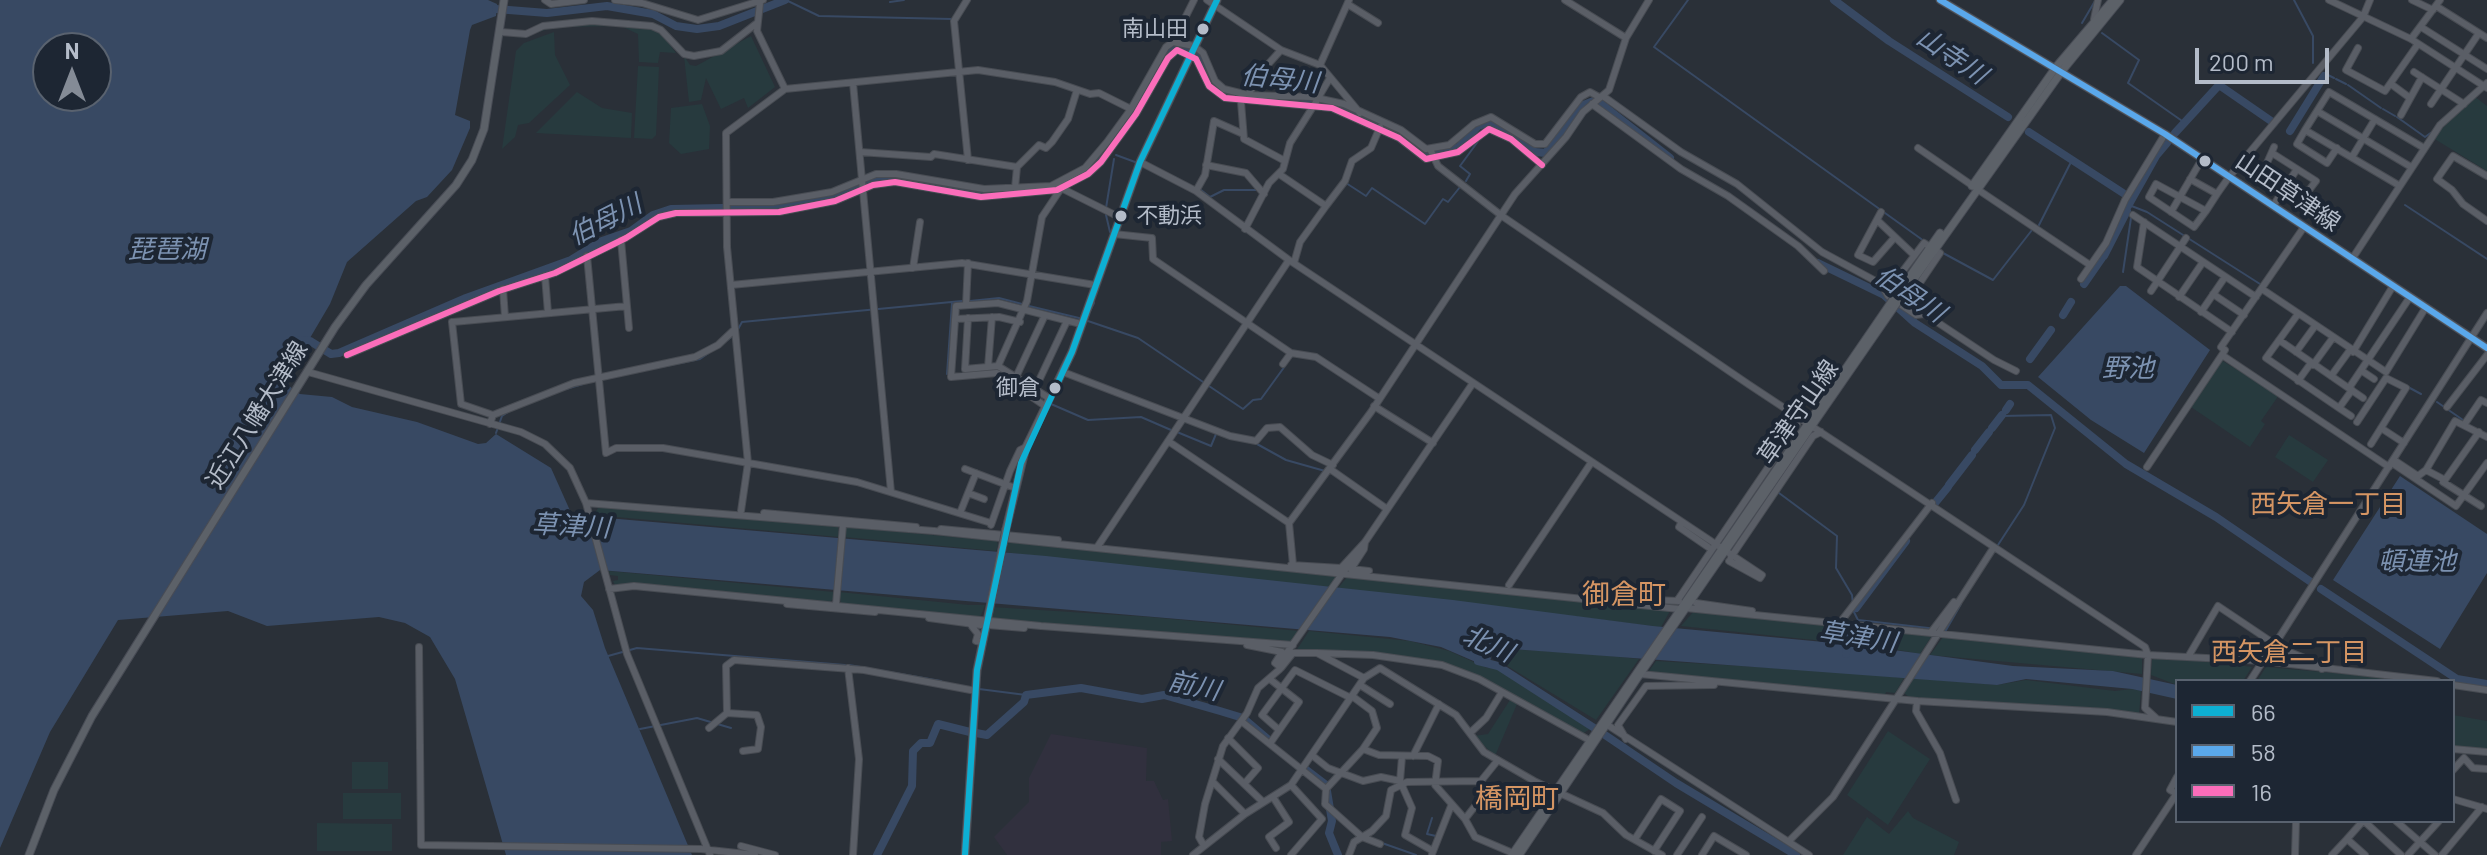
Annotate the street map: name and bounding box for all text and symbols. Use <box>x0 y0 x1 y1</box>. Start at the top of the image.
place label: 南山田 <box>1122 16 1188 42</box>
marker: 南山田 <box>1195 21 1211 37</box>
water label: 山寺川 <box>1911 21 1993 91</box>
north arrow <box>32 32 112 112</box>
scale bar <box>2199 32 2333 82</box>
text: N <box>65 37 79 63</box>
text: 200 m <box>2209 47 2274 76</box>
water label: 伯母川 <box>1240 59 1320 99</box>
street label: 山田草津線 <box>2230 147 2346 237</box>
unlabelled marker <box>2197 153 2213 169</box>
water label: 伯母川 <box>563 188 647 252</box>
place label: 不動浜 <box>1136 203 1202 229</box>
marker: 不動浜 <box>1113 208 1129 224</box>
water label: 琵琶湖 <box>128 233 206 265</box>
water label: 伯母川 <box>1869 259 1951 329</box>
street label: 近江八幡大津線 <box>200 336 314 494</box>
water label: 野池 <box>2102 352 2154 384</box>
street label: 草津守山線 <box>1752 355 1844 469</box>
place label: 御倉 <box>996 375 1040 401</box>
marker: 御倉 <box>1047 380 1063 396</box>
district label: 西矢倉一丁目 <box>2250 488 2406 520</box>
water label: 草津川 <box>531 508 611 544</box>
water label: 頓連池 <box>2378 545 2456 577</box>
district label: 御倉町 <box>1582 578 1666 612</box>
water label: 草津川 <box>1817 615 1899 659</box>
water label: 北川 <box>1458 619 1518 669</box>
district label: 西矢倉二丁目 <box>2211 636 2367 668</box>
water label: 前川 <box>1165 665 1223 707</box>
legend <box>2175 679 2455 823</box>
text: 66 <box>2251 697 2276 726</box>
text: 58 <box>2251 737 2276 766</box>
text: 16 <box>2251 777 2272 806</box>
district label: 橋岡町 <box>1475 782 1559 816</box>

